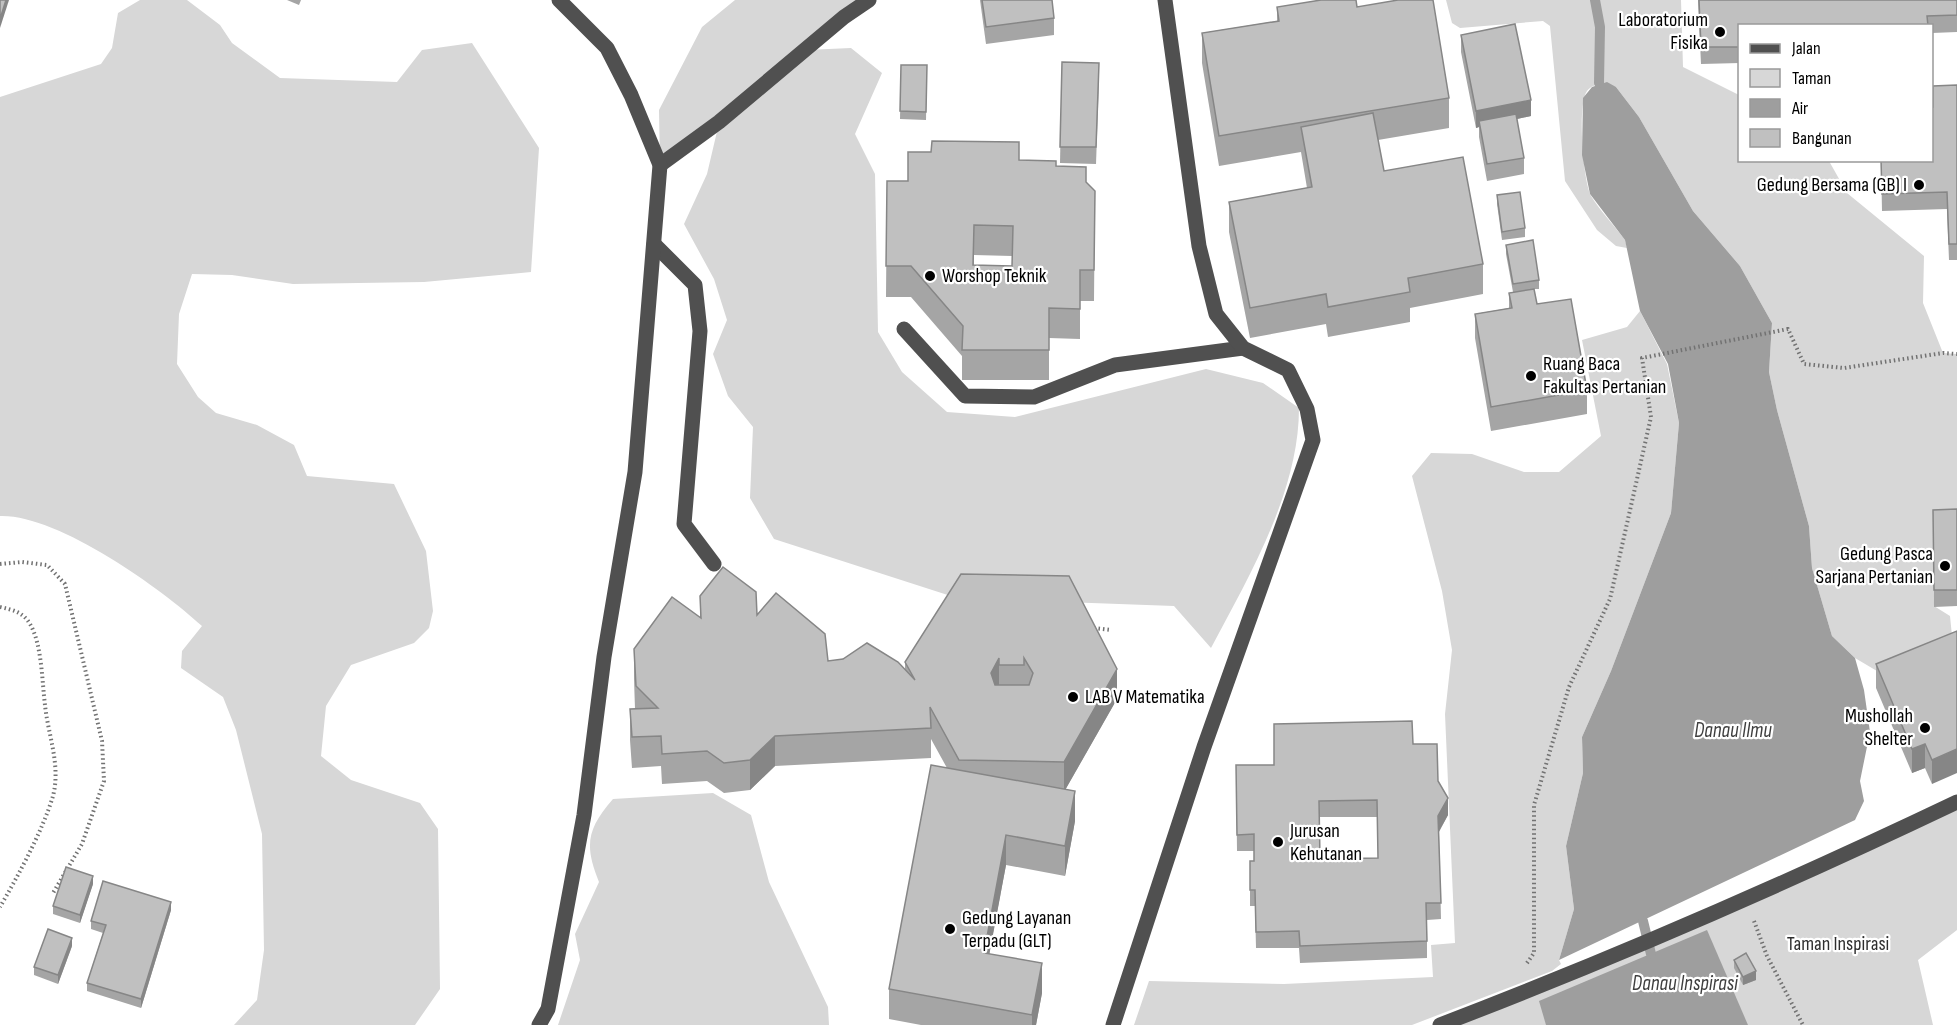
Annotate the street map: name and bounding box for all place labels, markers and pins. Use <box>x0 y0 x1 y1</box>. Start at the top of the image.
place label: Laboratorium Fisika <box>1618 8 1708 55</box>
marker: Laboratorium Fisika <box>1713 25 1727 39</box>
place label: Gedung Bersama (GB) I <box>1757 173 1907 197</box>
marker: Gedung Bersama (GB) I <box>1912 178 1926 192</box>
place label: Worshop Teknik <box>942 264 1047 288</box>
marker: Worshop Teknik <box>923 269 937 283</box>
place label: Ruang Baca Fakultas Pertanian <box>1543 352 1666 399</box>
marker: Ruang Baca Fakultas Pertanian <box>1524 369 1538 383</box>
place label: Gedung Pasca Sarjana Pertanian <box>1816 542 1933 589</box>
marker: Gedung Pasca Sarjana Pertanian <box>1938 559 1952 573</box>
place label: LAB V Matematika <box>1085 685 1205 709</box>
marker: LAB V Matematika <box>1066 690 1080 704</box>
place label: Mushollah Shelter <box>1845 704 1913 751</box>
marker: Mushollah Shelter <box>1918 721 1932 735</box>
place label: Jurusan Kehutanan <box>1289 819 1362 866</box>
marker: Jurusan Kehutanan <box>1271 835 1285 849</box>
place label: Gedung Layanan Terpadu (GLT) <box>962 906 1071 953</box>
marker: Gedung Layanan Terpadu (GLT) <box>943 922 957 936</box>

